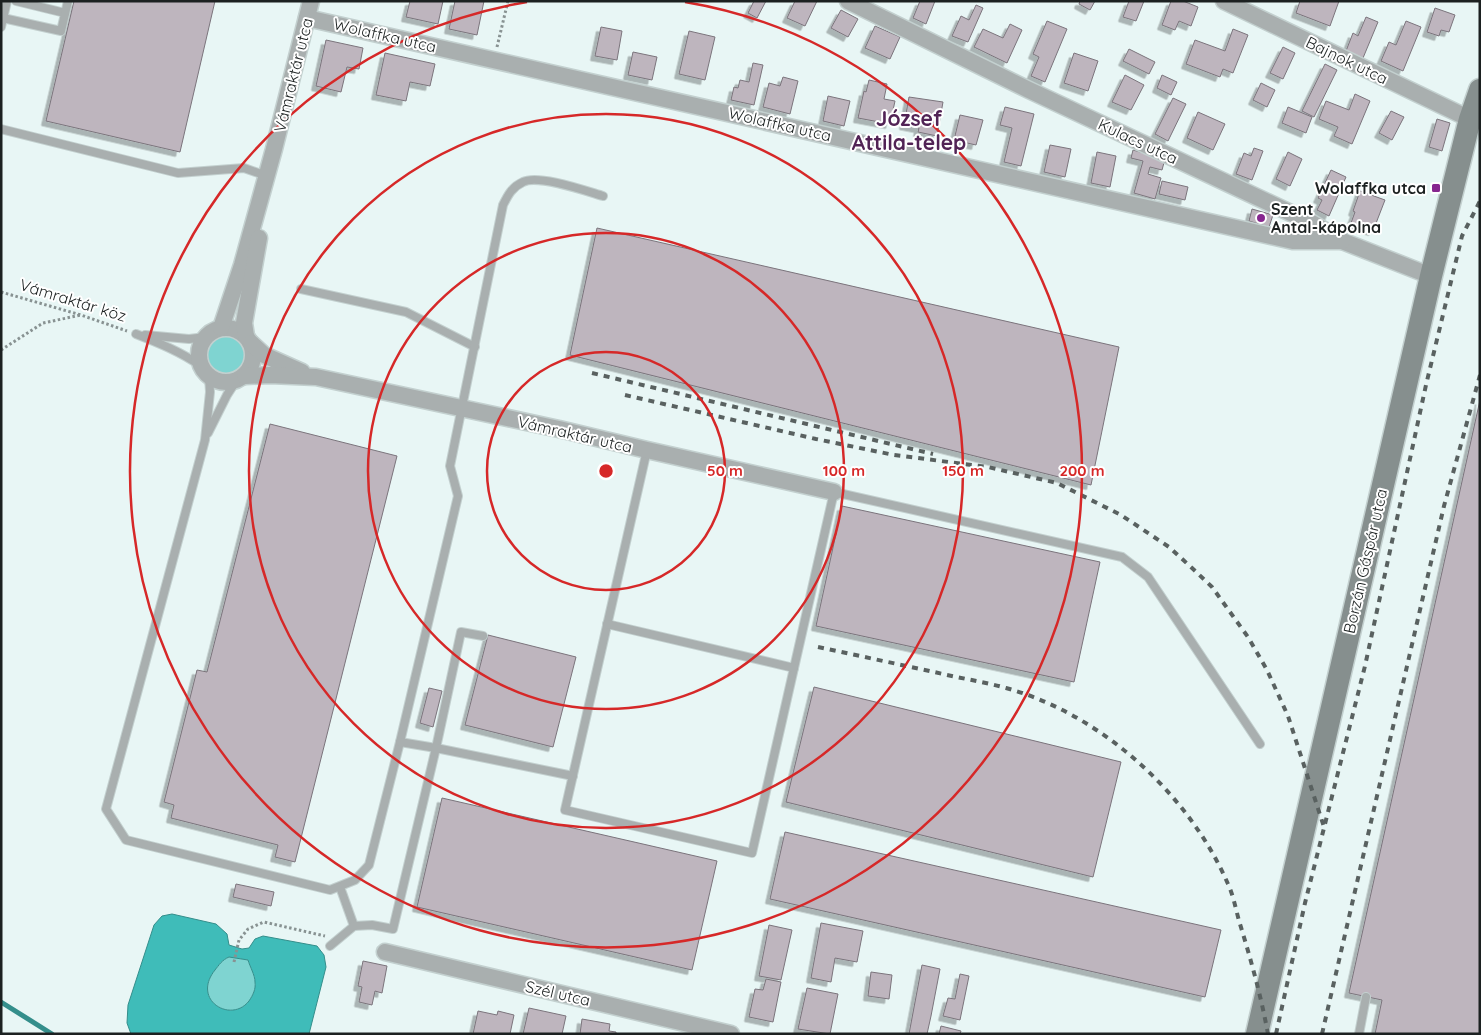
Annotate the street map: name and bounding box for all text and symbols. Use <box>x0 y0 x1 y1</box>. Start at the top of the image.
street label: Wolaffka utca <box>332 13 438 57</box>
street label: Vámraktár utca <box>269 16 317 134</box>
street label: Bajnok utca <box>1303 32 1391 88</box>
street label: Wolaffka utca <box>727 102 833 146</box>
district label: József Attila-telep <box>852 105 966 155</box>
street label: Kulacs utca <box>1095 114 1181 168</box>
place label: Wolaffka utca <box>1315 178 1426 198</box>
marker: Wolaffka utca <box>1430 182 1442 194</box>
place label: Szent Antal-kápolna <box>1271 199 1381 237</box>
marker: Szent Antal-kápolna <box>1255 212 1267 224</box>
street label: Vámraktár köz <box>17 274 129 326</box>
street label: Vámraktár utca <box>516 411 634 457</box>
text: 50 m <box>707 461 743 480</box>
text: 100 m <box>823 461 865 480</box>
text: 150 m <box>942 461 984 480</box>
text: 200 m <box>1060 461 1105 480</box>
centre of rings <box>597 462 615 480</box>
street label: Borzán Gáspár utca <box>1339 487 1391 635</box>
street label: Szél utca <box>524 976 592 1010</box>

